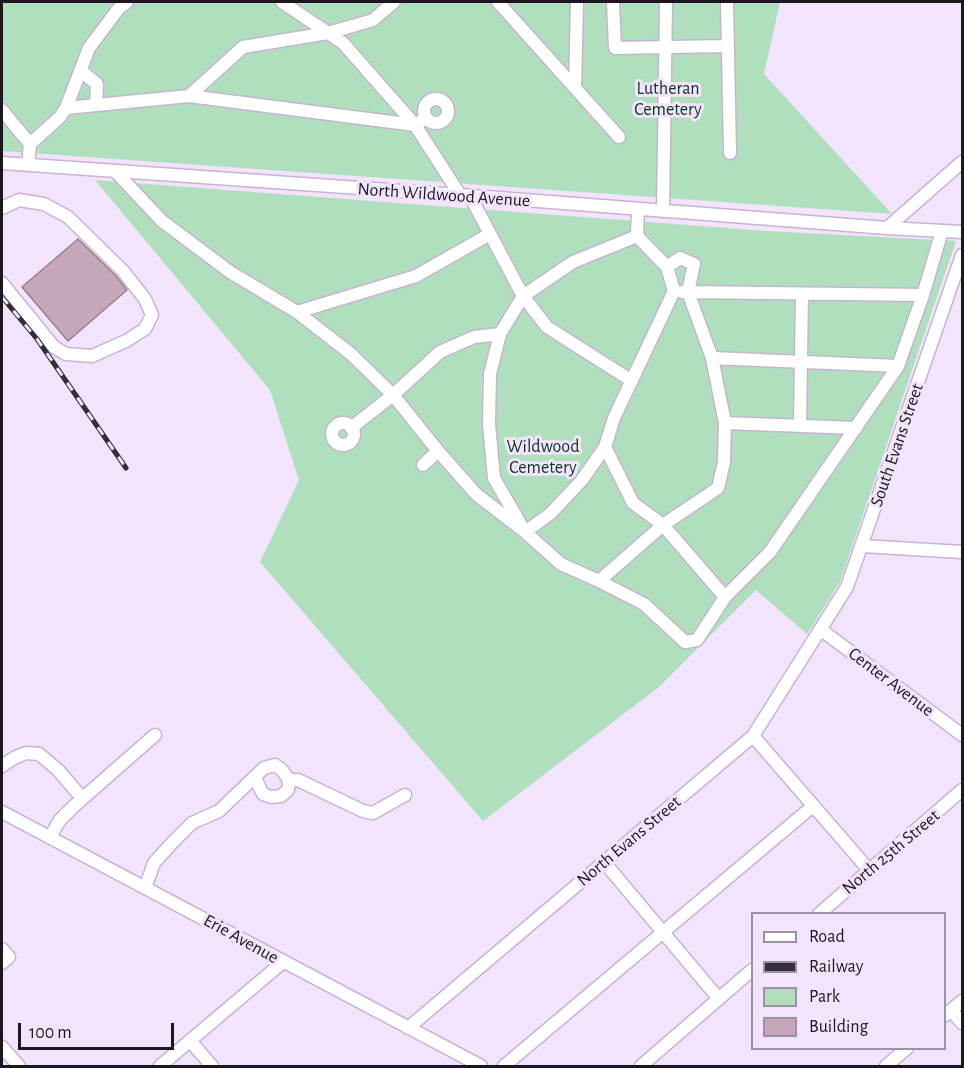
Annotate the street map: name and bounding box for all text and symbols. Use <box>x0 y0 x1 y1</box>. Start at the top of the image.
park label: Lutheran Cemetery <box>634 78 702 121</box>
street label: North Wildwood Avenue <box>357 178 531 212</box>
street label: South Evans Street <box>866 380 928 510</box>
park label: Wildwood Cemetery <box>506 436 580 478</box>
street label: Center Avenue <box>844 643 938 721</box>
street label: North Evans Street <box>573 791 685 891</box>
street label: North 25th Street <box>838 805 944 899</box>
street label: Erie Avenue <box>200 910 282 968</box>
legend <box>751 912 946 1050</box>
text: Road <box>809 928 845 946</box>
text: Railway <box>809 958 863 976</box>
text: Park <box>809 988 840 1006</box>
scale bar <box>21 1011 177 1049</box>
text: Building <box>809 1018 868 1036</box>
text: 100 m <box>29 1024 72 1042</box>

